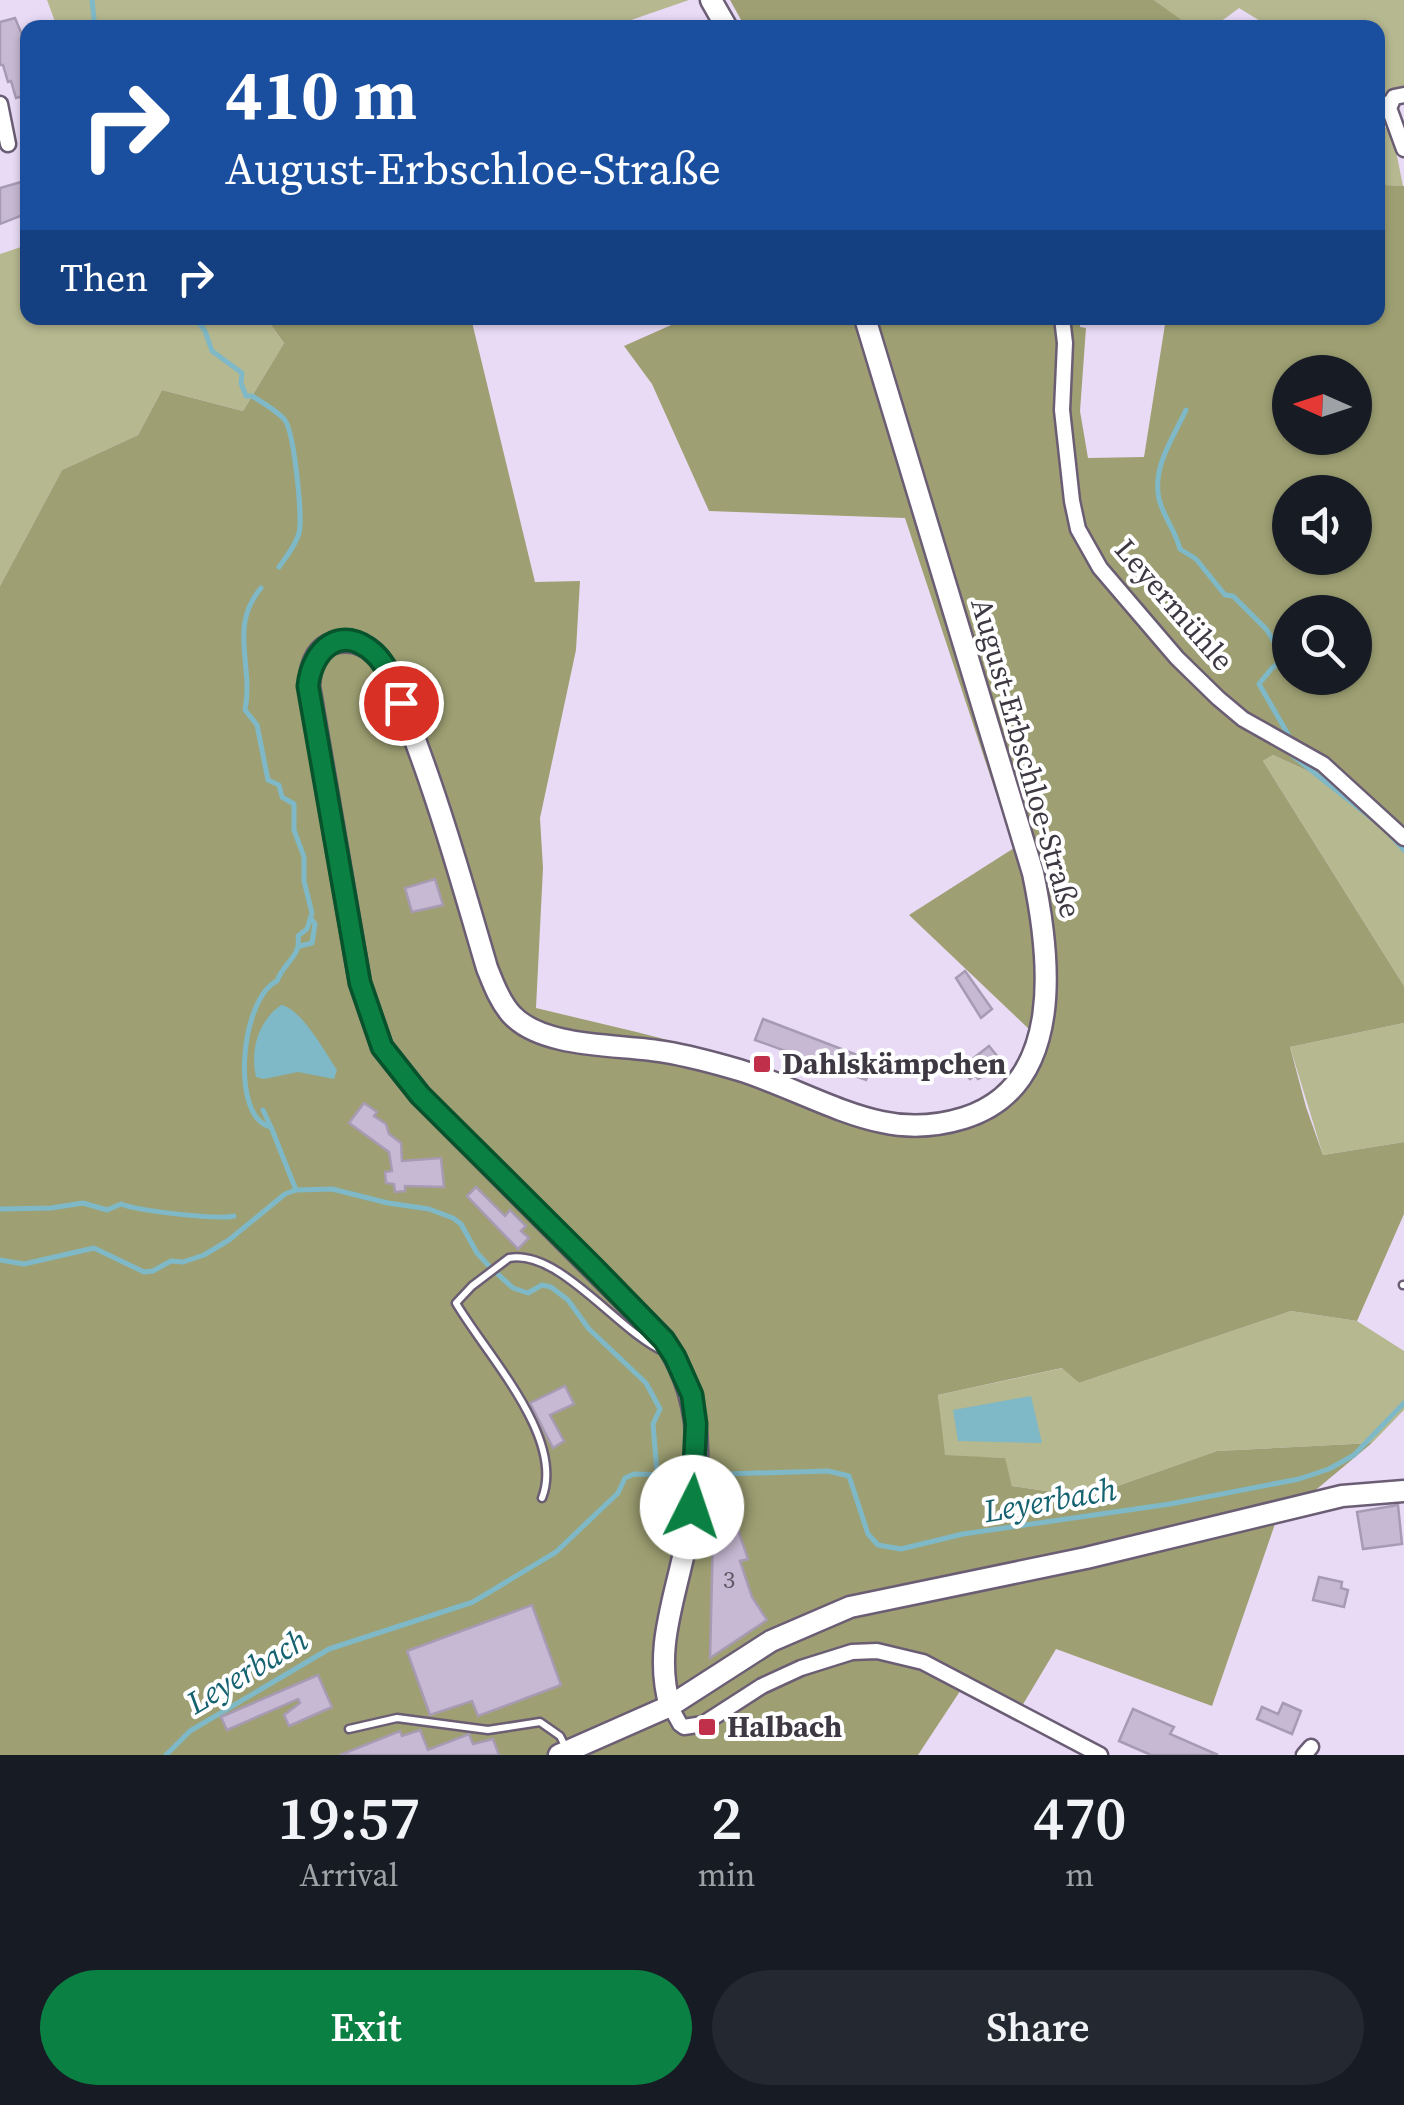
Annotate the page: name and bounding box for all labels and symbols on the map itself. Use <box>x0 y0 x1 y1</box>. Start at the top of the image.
north arrow <box>1272 355 1372 455</box>
street label: Leyermühle <box>1106 530 1243 679</box>
street label: August-Erbschloe-Straße <box>961 593 1092 922</box>
pin <box>359 661 444 746</box>
place label: Dahlskämpchen <box>782 1043 1006 1084</box>
marker: Dahlskämpchen <box>751 1053 773 1075</box>
position arrow <box>640 1455 744 1559</box>
water label: Leyerbach <box>979 1467 1120 1533</box>
house number: 3 <box>723 1562 735 1596</box>
water label: Leyerbach <box>177 1617 316 1725</box>
place label: Halbach <box>727 1706 842 1747</box>
marker: Halbach <box>696 1716 718 1738</box>

